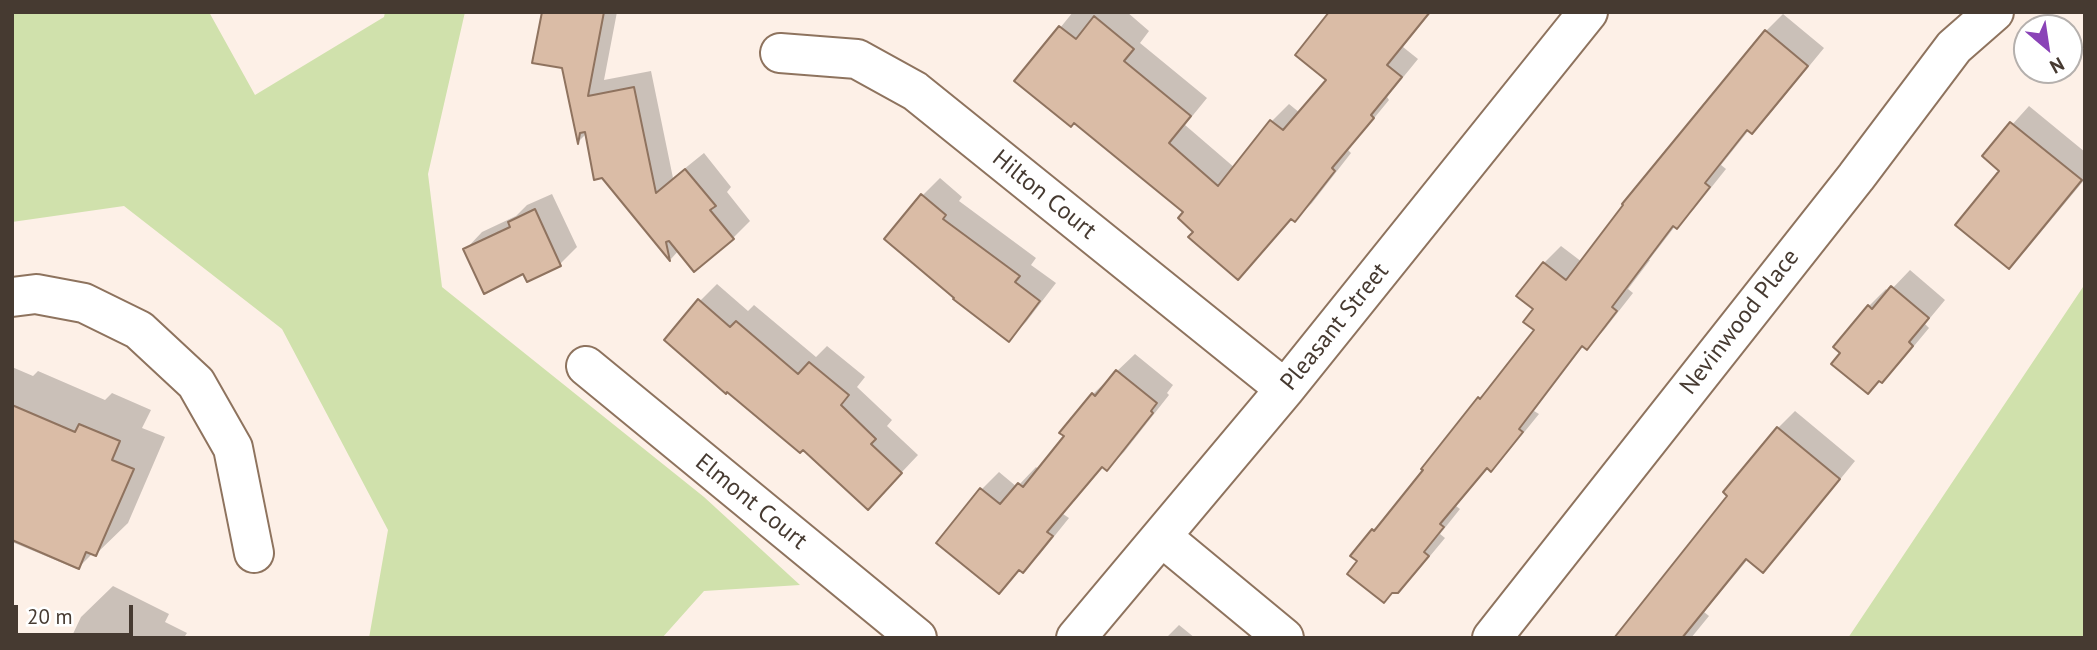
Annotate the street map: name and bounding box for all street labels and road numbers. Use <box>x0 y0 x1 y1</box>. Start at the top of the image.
street label: Hilton Court <box>986 144 1102 246</box>
street label: Nevinwood Place <box>1674 244 1806 400</box>
street label: Pleasant Street <box>1275 258 1395 396</box>
street label: Elmont Court <box>689 448 813 556</box>

